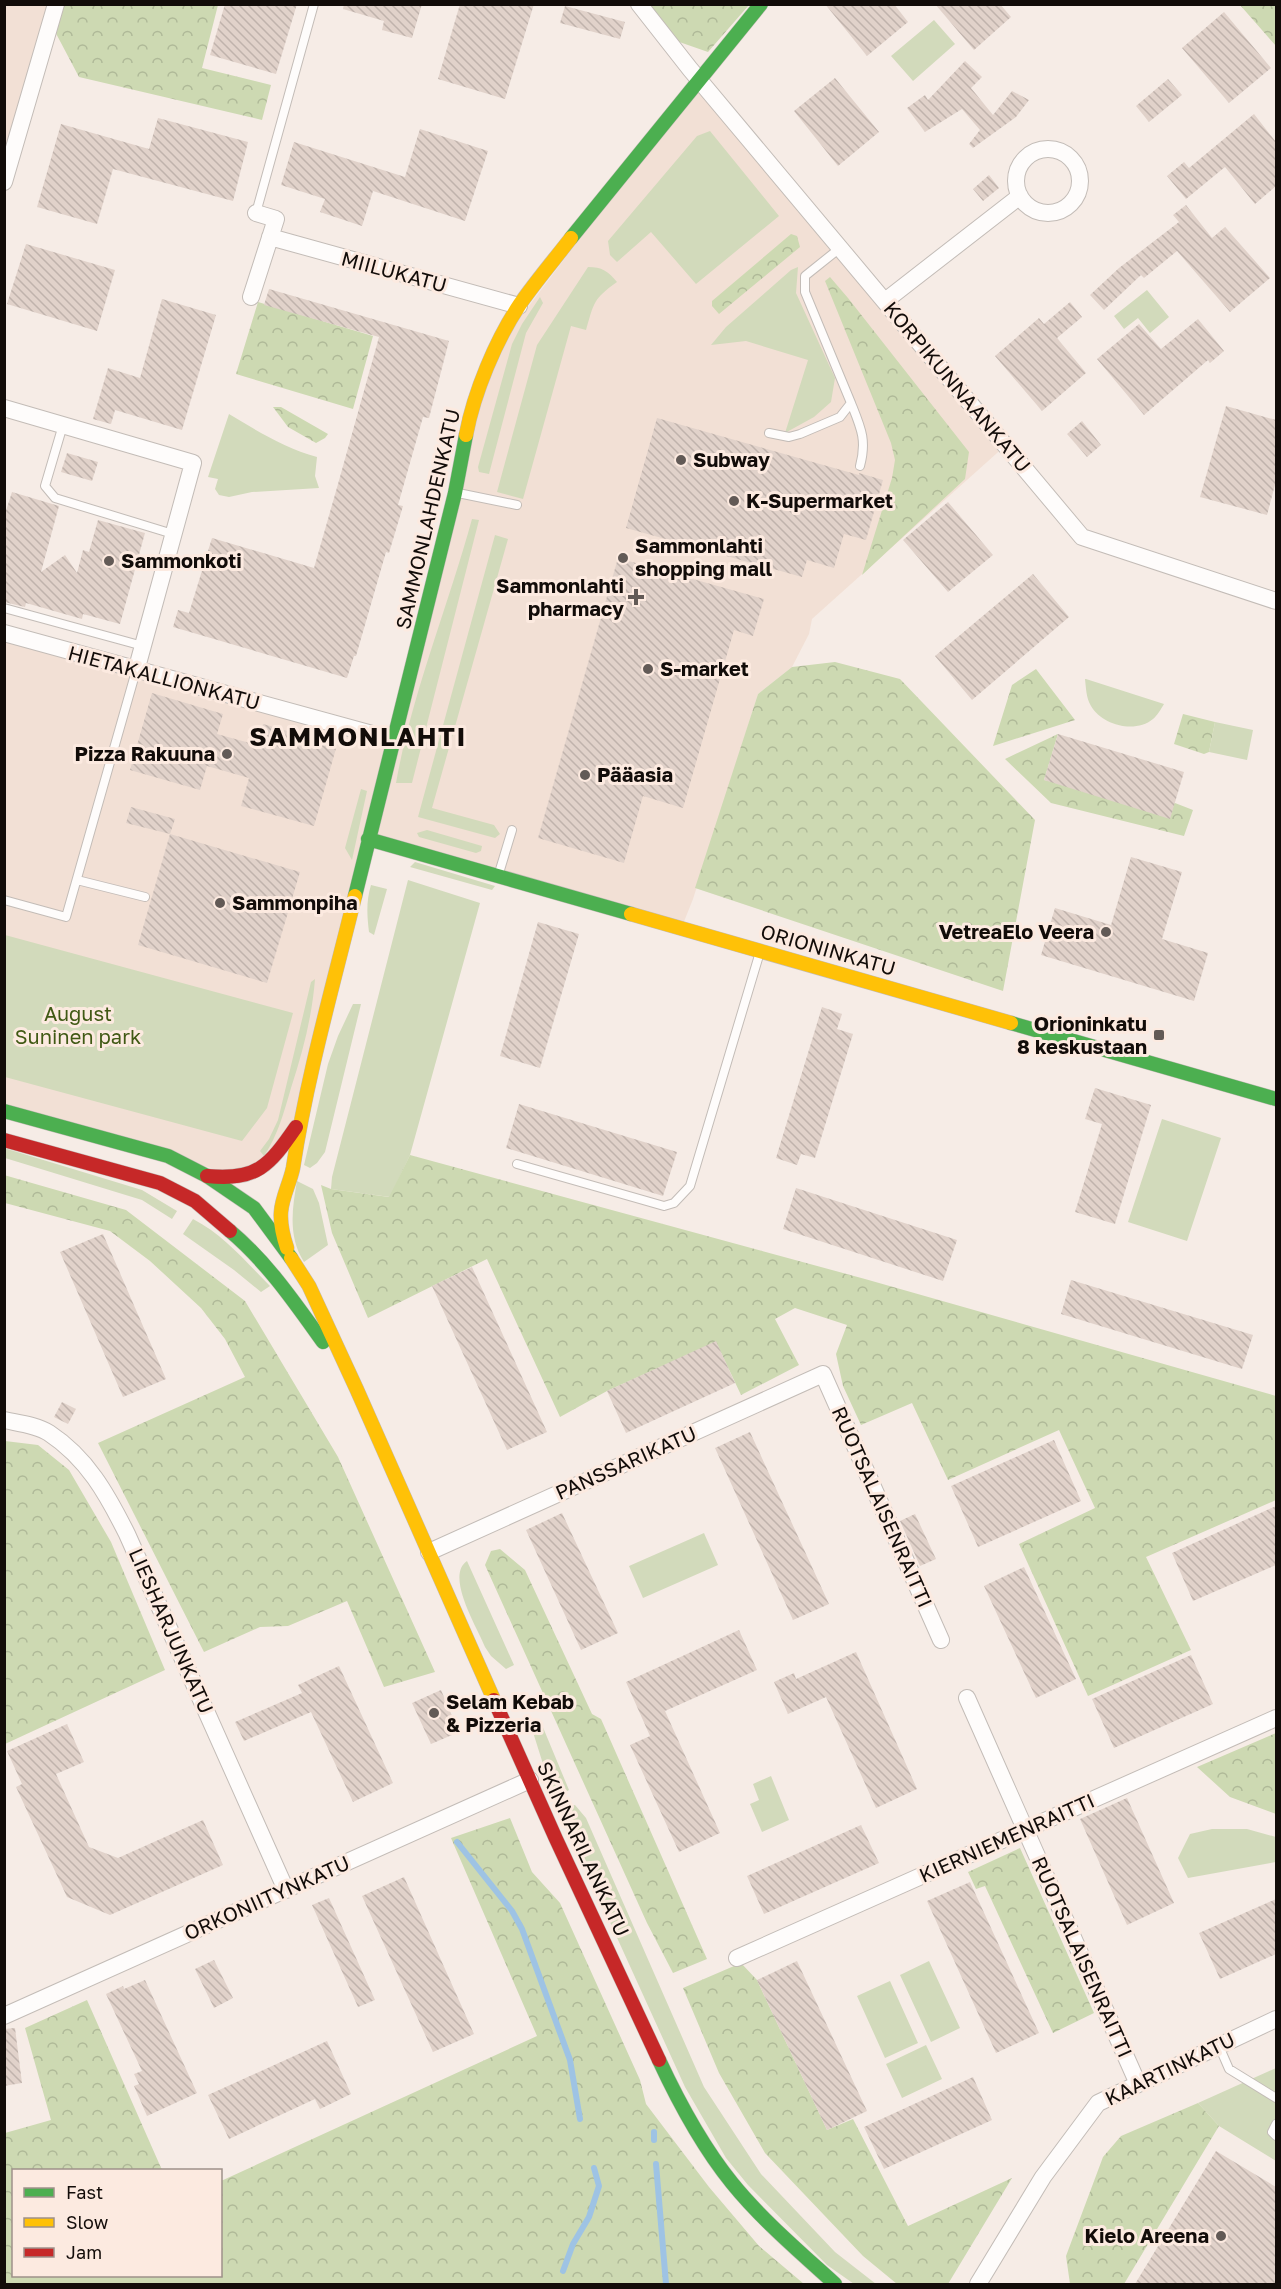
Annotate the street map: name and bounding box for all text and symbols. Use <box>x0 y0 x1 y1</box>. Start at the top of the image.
street label: MIILUKATU <box>339 245 450 297</box>
street label: KORPIKUNNAANKATU <box>879 296 1036 477</box>
street label: SAMMONLAHDENKATU <box>390 406 464 631</box>
place label: Subway <box>693 447 770 471</box>
marker: Subway <box>674 453 688 467</box>
place label: K-Supermarket <box>746 488 893 512</box>
marker: K-Supermarket <box>727 494 741 508</box>
place label: Sammonlahti shopping mall <box>635 533 773 580</box>
place label: Sammonkoti <box>121 548 242 572</box>
marker: Sammonlahti shopping mall <box>616 551 630 565</box>
marker: Sammonkoti <box>102 554 116 568</box>
place label: Sammonlahti pharmacy <box>496 573 624 620</box>
marker: Sammonlahti pharmacy <box>629 590 643 604</box>
street label: HIETAKALLIONKATU <box>66 640 263 714</box>
place label: S-market <box>660 656 749 680</box>
marker: S-market <box>641 662 655 676</box>
district label: SAMMONLAHTI <box>249 721 467 752</box>
place label: Pizza Rakuuna <box>75 741 215 765</box>
marker: Pizza Rakuuna <box>220 747 234 761</box>
place label: Pääasia <box>597 762 673 786</box>
marker: Pääasia <box>578 768 592 782</box>
place label: Sammonpiha <box>232 890 358 914</box>
marker: Sammonpiha <box>213 896 227 910</box>
street label: ORIONINKATU <box>758 918 898 980</box>
place label: VetreaElo Veera <box>939 919 1094 943</box>
marker: VetreaElo Veera <box>1099 925 1113 939</box>
park label: August Suninen park <box>15 1001 141 1048</box>
place label: Orioninkatu 8 keskustaan <box>1017 1011 1147 1058</box>
marker: Orioninkatu 8 keskustaan <box>1152 1028 1166 1042</box>
street label: RUOTSALAISENRAITTI <box>828 1402 938 1611</box>
street label: PANSSARIKATU <box>551 1420 700 1504</box>
street label: LIESHARJUNKATU <box>125 1544 219 1717</box>
place label: Selam Kebab & Pizzeria <box>446 1689 574 1736</box>
marker: Selam Kebab & Pizzeria <box>427 1706 441 1720</box>
street label: SKINNARILANKATU <box>533 1757 635 1940</box>
street label: KIERNIEMENRAITTI <box>915 1788 1098 1887</box>
street label: ORKONIITYNKATU <box>180 1850 353 1944</box>
street label: RUOTSALAISENRAITTI <box>1028 1852 1138 2061</box>
street label: KAARTINKATU <box>1101 2026 1238 2110</box>
legend <box>12 2169 222 2277</box>
text: Fast <box>66 2181 103 2203</box>
text: Slow <box>66 2211 109 2233</box>
place label: Kielo Areena <box>1085 2223 1209 2247</box>
marker: Kielo Areena <box>1214 2229 1228 2243</box>
text: Jam <box>66 2241 102 2263</box>

